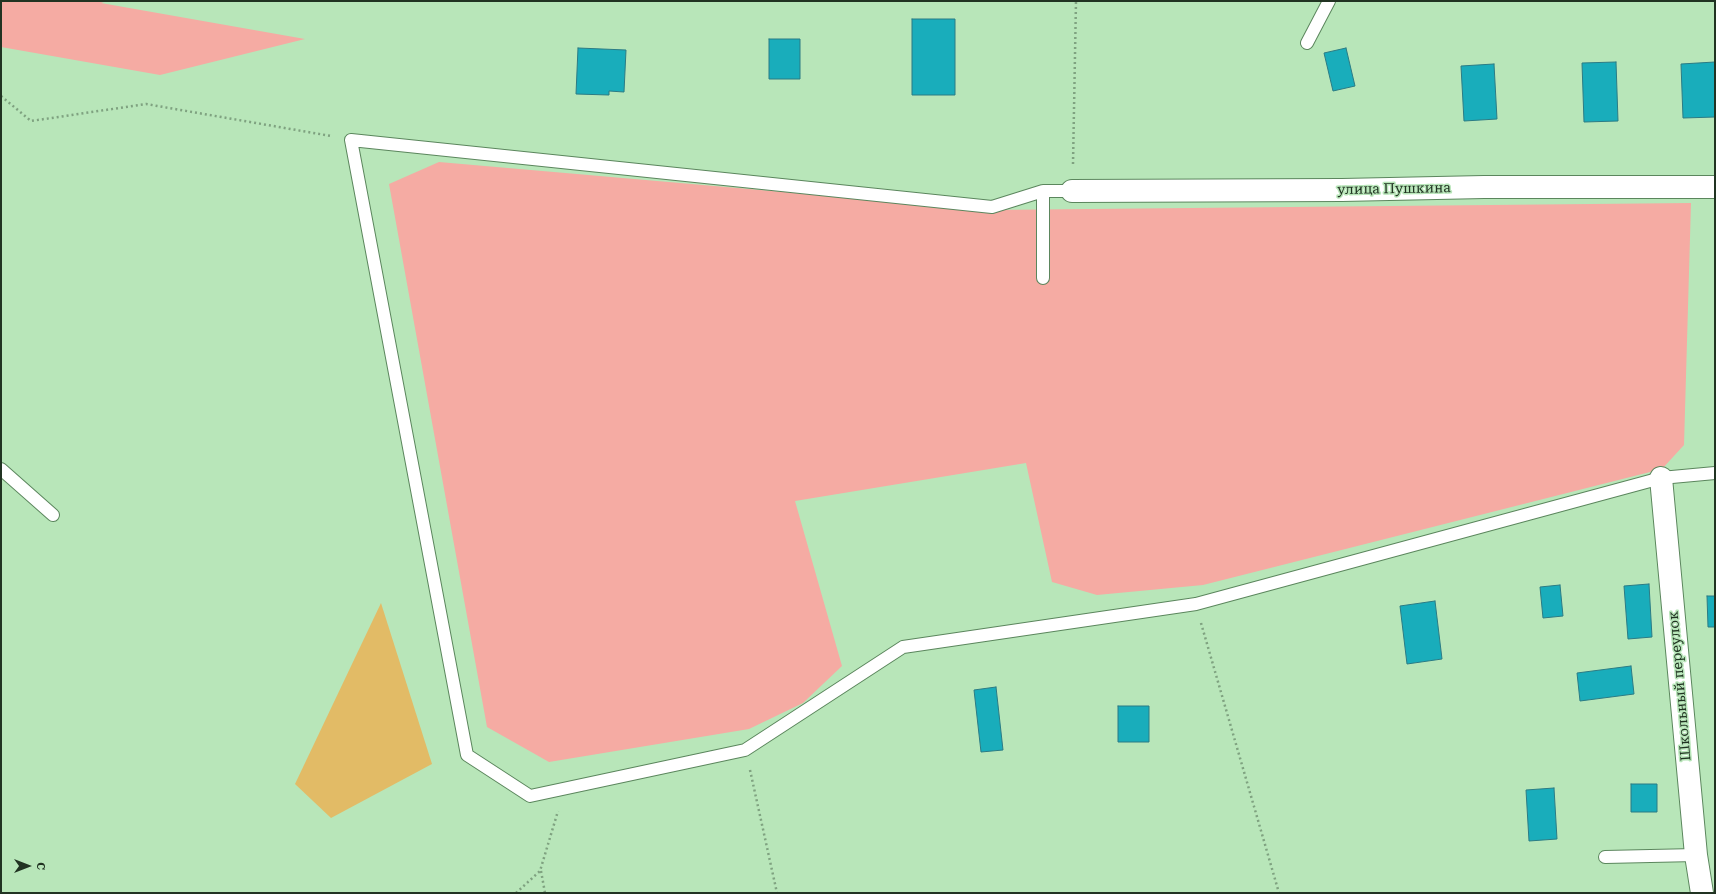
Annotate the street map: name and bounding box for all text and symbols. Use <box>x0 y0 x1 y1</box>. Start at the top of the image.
street label: улица Пушкина <box>1337 180 1451 198</box>
street label: Школьный переулок <box>1665 610 1695 762</box>
north arrow <box>8 846 48 886</box>
text: С <box>34 862 47 870</box>

